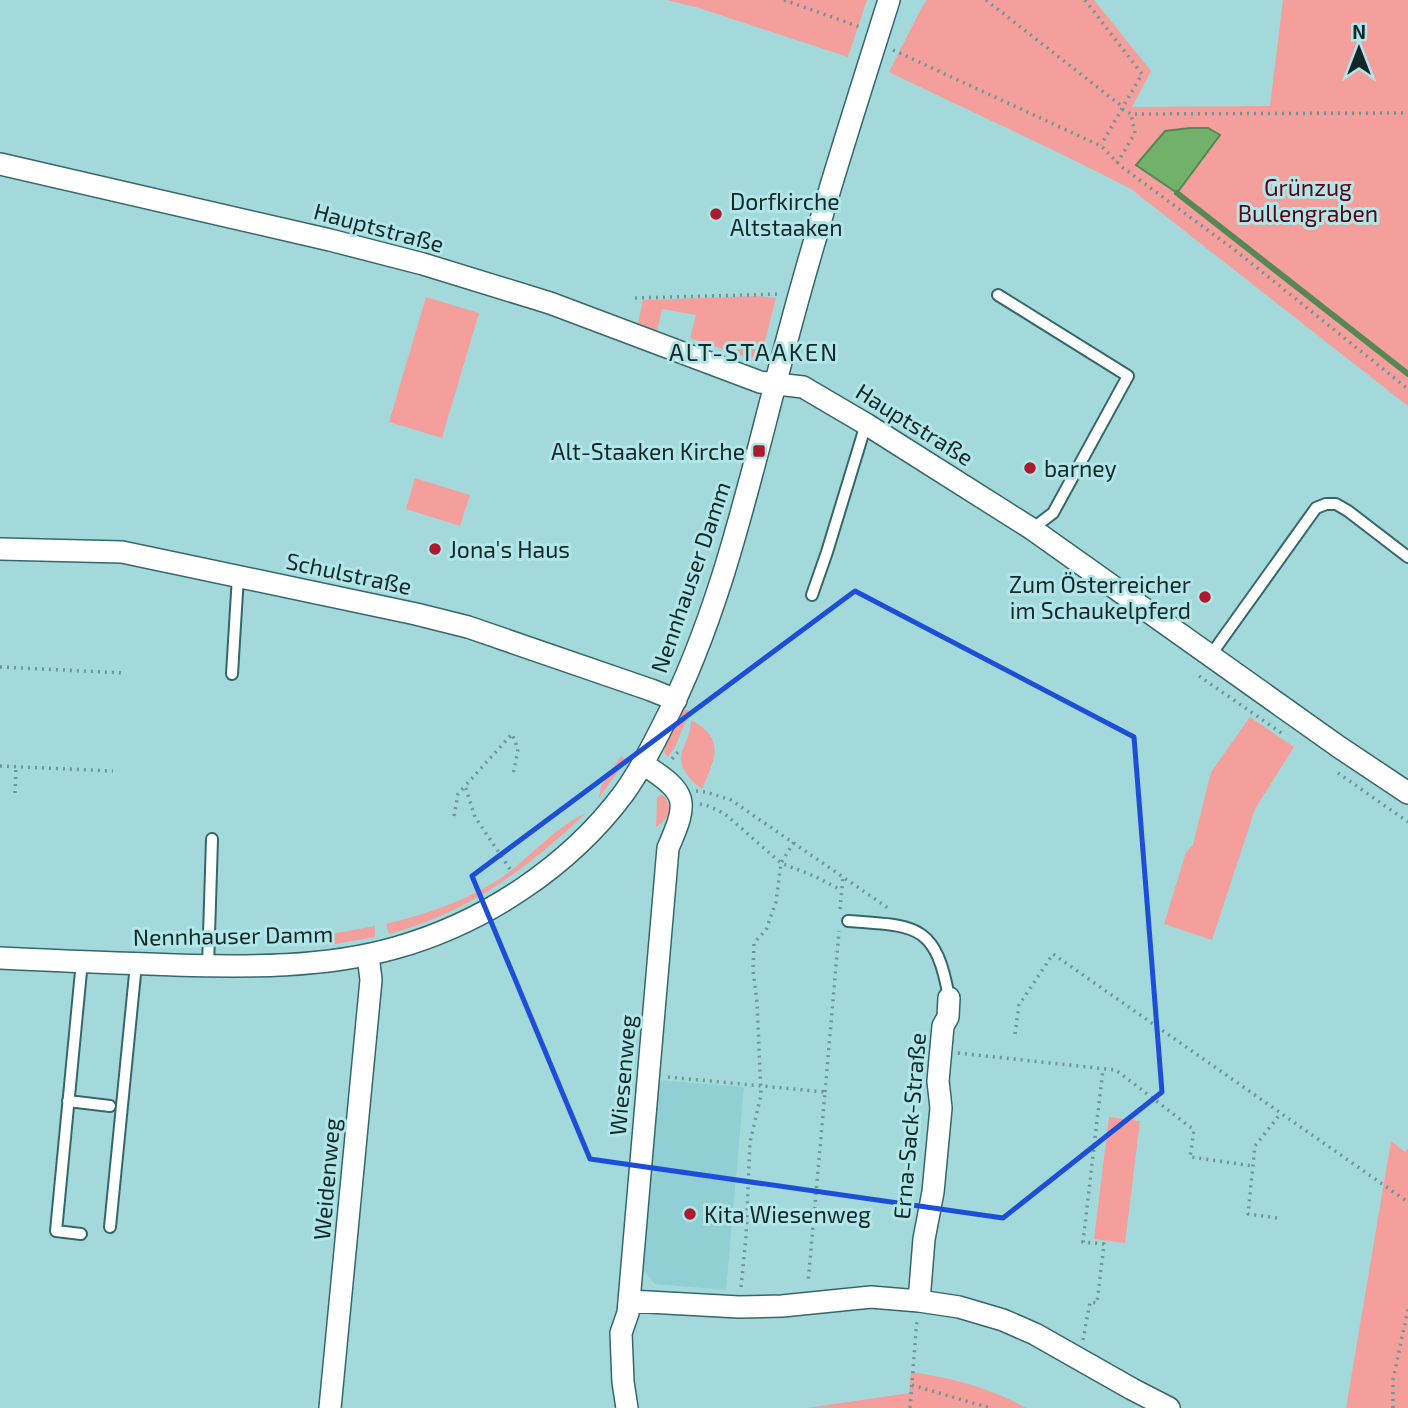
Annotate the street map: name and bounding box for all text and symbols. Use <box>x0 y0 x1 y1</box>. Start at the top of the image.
north arrow <box>1324 14 1394 84</box>
text: N <box>1352 20 1366 43</box>
park label: Grünzug Bullengraben <box>1238 173 1378 227</box>
place label: Dorfkirche Altstaaken <box>730 187 843 241</box>
street label: Hauptstraße <box>311 196 447 258</box>
marker: Dorfkirche Altstaaken <box>708 206 724 222</box>
district label: ALT-STAAKEN <box>669 337 839 366</box>
street label: Hauptstraße <box>851 377 979 471</box>
place label: Alt-Staaken Kirche <box>551 437 745 465</box>
marker: Alt-Staaken Kirche <box>751 443 767 459</box>
place label: barney <box>1044 454 1117 482</box>
marker: barney <box>1022 460 1038 476</box>
street label: Nennhauser Damm <box>644 478 736 676</box>
place label: Jona's Haus <box>449 535 570 563</box>
marker: Jona's Haus <box>427 541 443 557</box>
street label: Schulstraße <box>284 546 414 600</box>
place label: Zum Österreicher im Schaukelpferd <box>1009 570 1191 624</box>
marker: Zum Österreicher im Schaukelpferd <box>1197 589 1213 605</box>
street label: Nennhauser Damm <box>133 919 333 951</box>
street label: Wiesenweg <box>603 1013 641 1137</box>
street label: Erna-Sack-Straße <box>887 1031 931 1221</box>
street label: Weidenweg <box>307 1117 345 1241</box>
place label: Kita Wiesenweg <box>704 1200 871 1228</box>
marker: Kita Wiesenweg <box>682 1206 698 1222</box>

